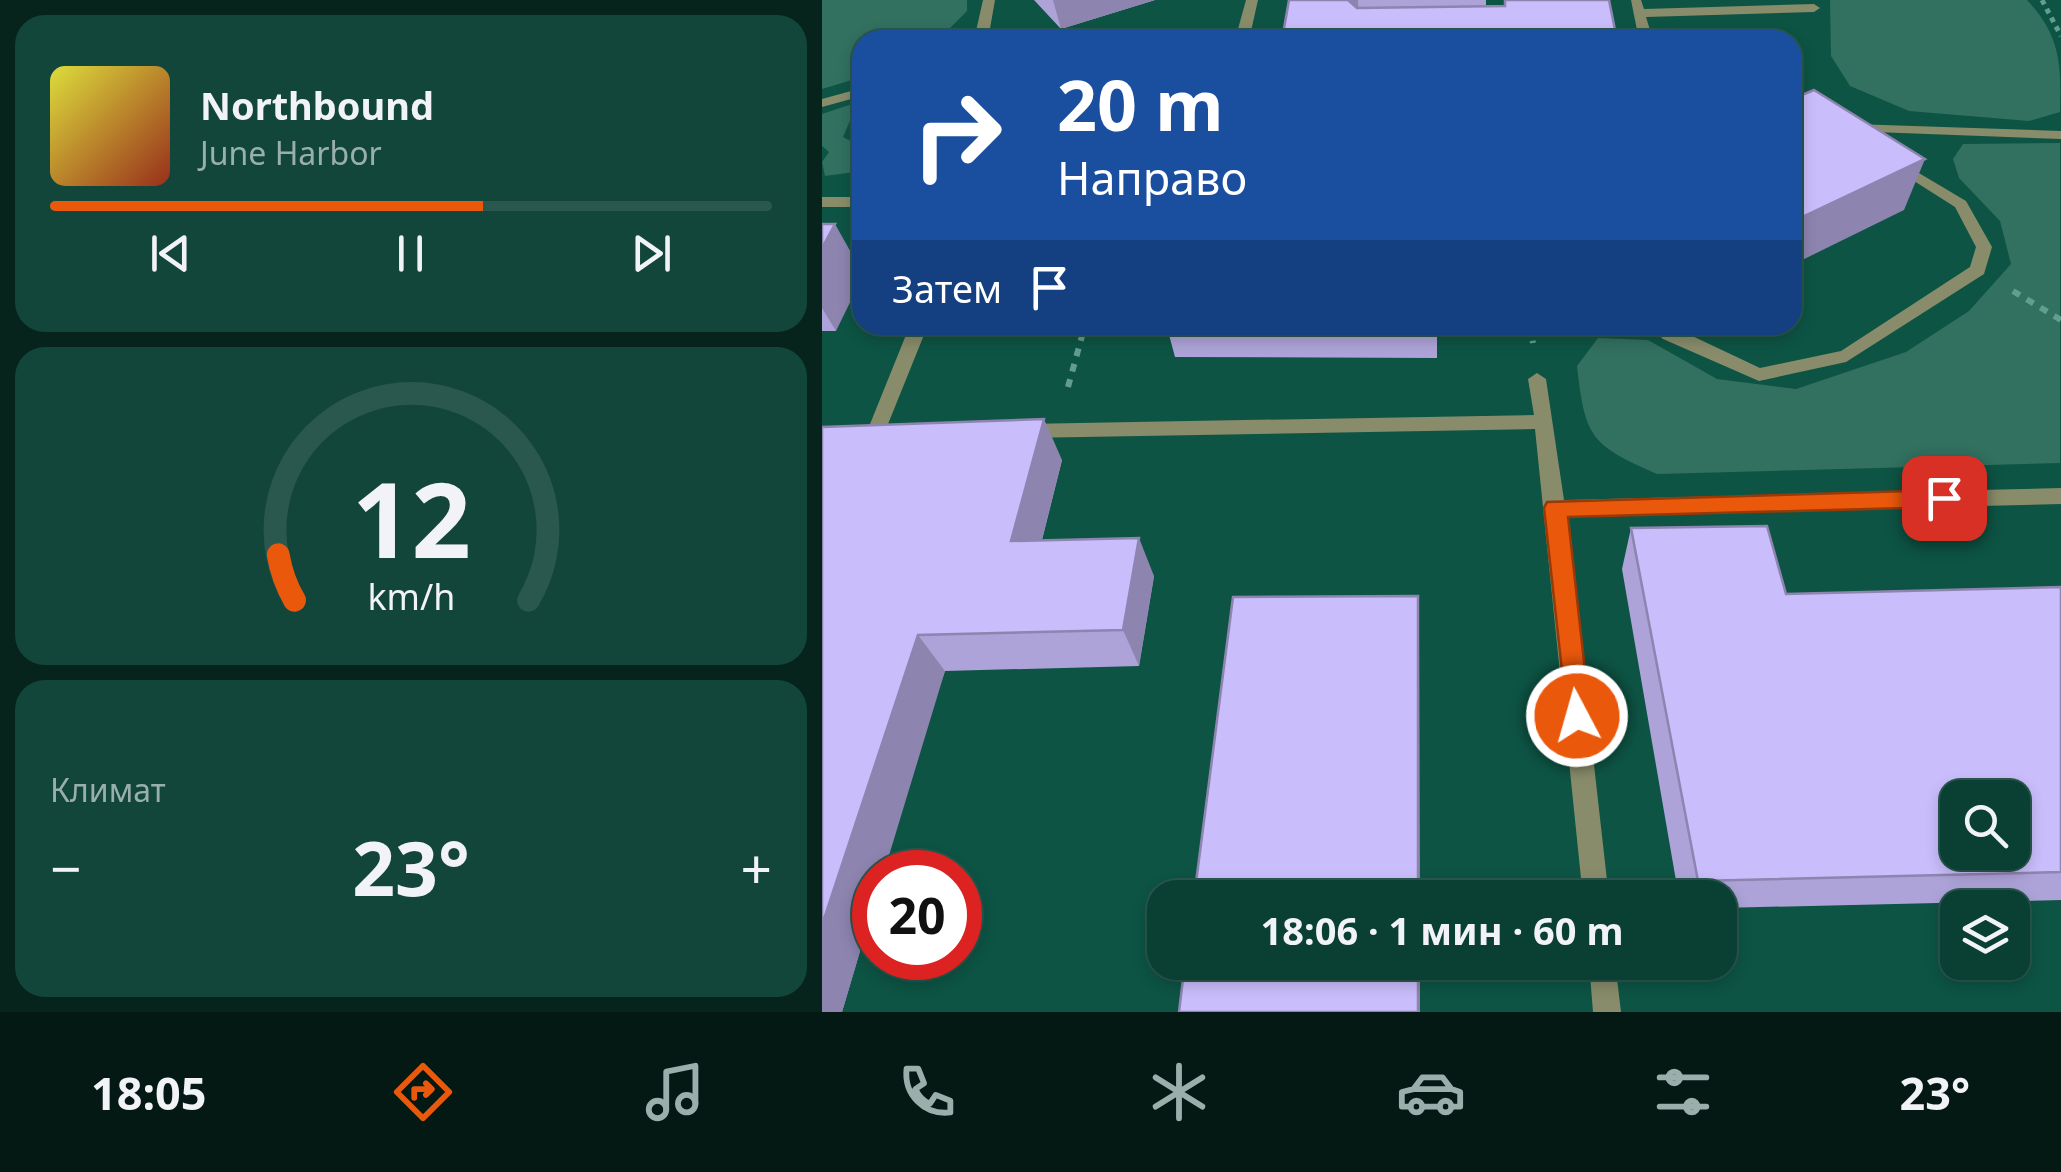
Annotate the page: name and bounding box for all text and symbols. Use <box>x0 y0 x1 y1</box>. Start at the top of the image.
text: 20 m <box>1057 56 1224 152</box>
icon: right <box>892 70 1022 200</box>
text: Northbound <box>200 79 434 131</box>
text: June Harbor <box>200 131 382 174</box>
text: Направо <box>1057 147 1247 208</box>
icon: previous <box>143 226 198 281</box>
icon: pause <box>383 226 438 281</box>
icon: next <box>624 226 679 281</box>
icon: arrive <box>1022 260 1077 315</box>
text: Затем <box>892 262 1002 314</box>
text: 12 <box>352 447 470 588</box>
pin <box>1902 456 1987 541</box>
icon: arrive <box>1917 471 1972 526</box>
text: km/h <box>367 572 455 620</box>
position arrow <box>1525 664 1629 768</box>
text: Климат <box>50 768 166 811</box>
map controls <box>1940 780 2030 980</box>
button: search <box>1940 780 2030 870</box>
text: 23° <box>352 816 470 918</box>
text: − <box>50 830 81 905</box>
text: + <box>741 830 772 905</box>
speed limit sign: 20 <box>852 850 982 980</box>
button: layers <box>1940 890 2030 980</box>
text: 18:06 · 1 мин · 60 m <box>1261 904 1623 956</box>
icon: directions <box>388 1057 458 1127</box>
icon: music <box>640 1057 710 1127</box>
icon: phone <box>892 1057 962 1127</box>
icon: climate <box>1144 1057 1214 1127</box>
icon: car <box>1396 1057 1466 1127</box>
icon: filters <box>1648 1057 1718 1127</box>
text: 18:05 <box>91 1062 207 1123</box>
text: 23° <box>1899 1062 1970 1123</box>

